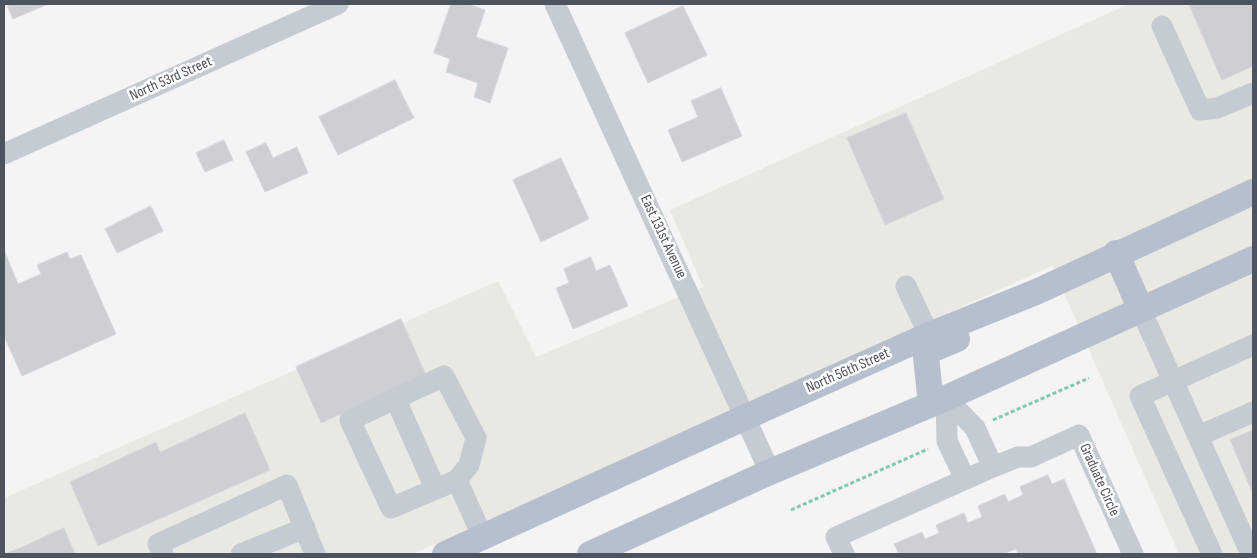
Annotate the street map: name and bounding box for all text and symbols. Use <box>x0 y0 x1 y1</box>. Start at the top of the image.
street label: North 53rd Street <box>127 53 215 105</box>
street label: East 131st Avenue <box>636 192 690 282</box>
street label: North 56th Street <box>804 345 892 397</box>
street label: Graduate Circle <box>1075 441 1123 519</box>

